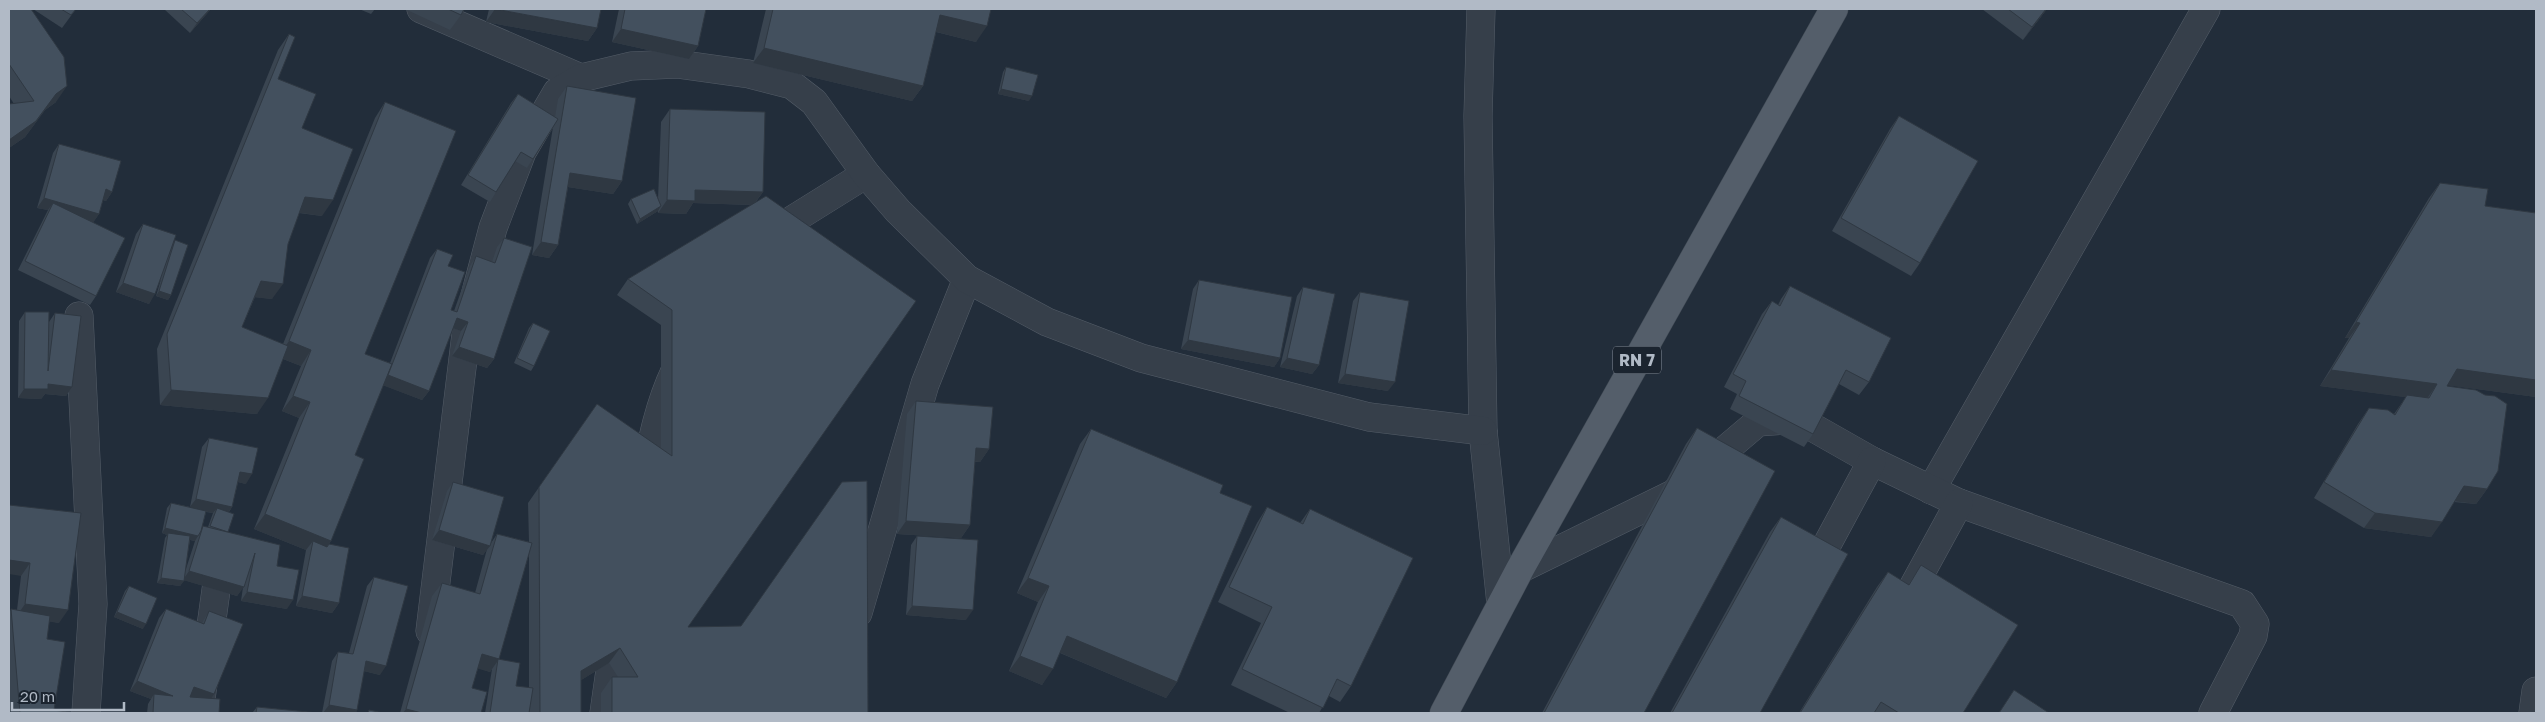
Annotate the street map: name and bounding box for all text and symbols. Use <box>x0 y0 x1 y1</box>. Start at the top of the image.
road number: RN 7 <box>1613 346 1661 374</box>
scale bar <box>12 680 125 712</box>
text: 20 m <box>20 687 55 705</box>

